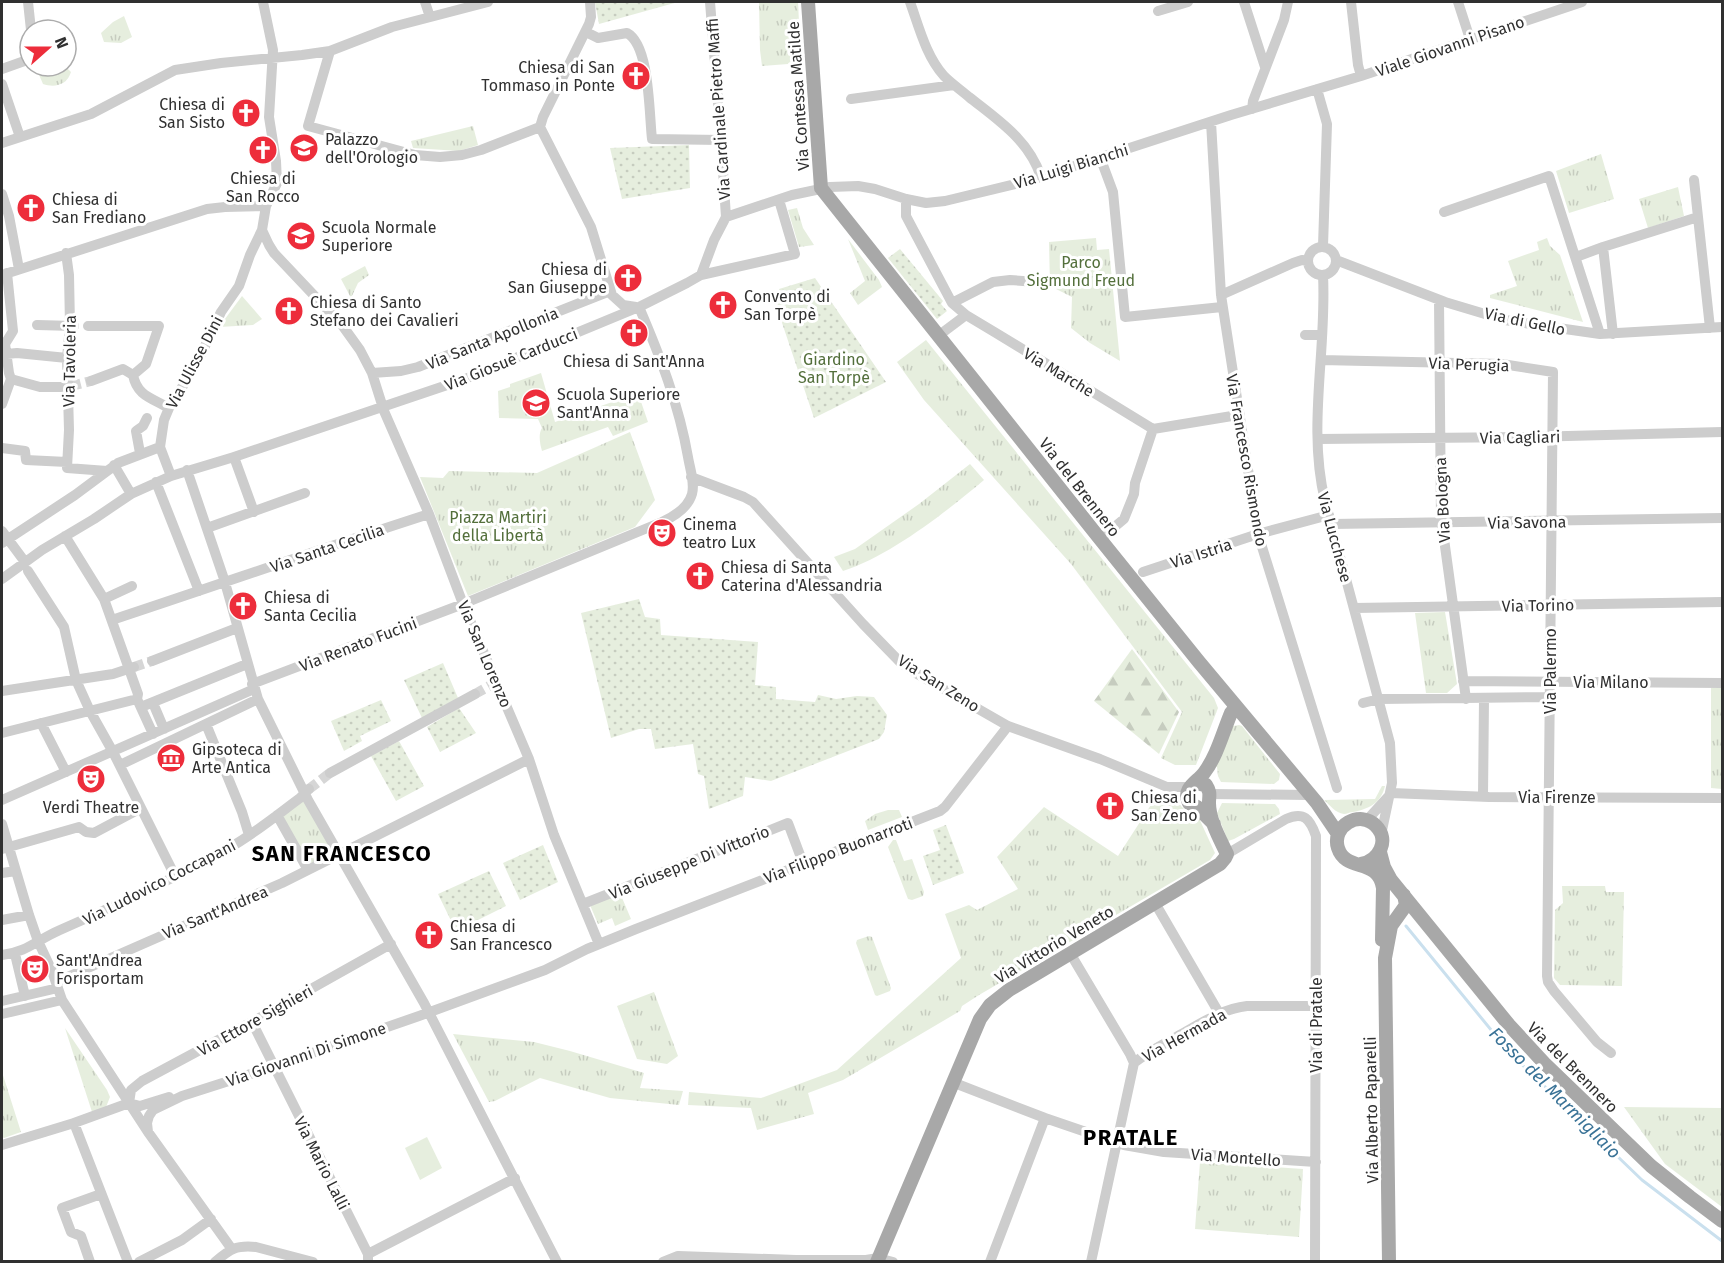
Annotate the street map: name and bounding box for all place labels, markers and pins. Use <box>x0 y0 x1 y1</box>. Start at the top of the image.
place label: Chiesa di San Tommaso in Ponte <box>481 58 615 95</box>
church icon: Chiesa di San Tommaso in Ponte <box>620 60 652 92</box>
place label: Chiesa di San Sisto <box>158 95 225 132</box>
church icon: Chiesa di San Sisto <box>230 97 262 129</box>
place label: Palazzo dell'Orologio <box>325 130 418 167</box>
school or university icon: Palazzo dell'Orologio <box>288 132 320 164</box>
church icon: Chiesa di San Rocco <box>247 134 279 166</box>
place label: Chiesa di San Rocco <box>226 169 300 206</box>
place label: Chiesa di San Frediano <box>52 190 146 227</box>
church icon: Chiesa di San Frediano <box>15 192 47 224</box>
place label: Scuola Normale Superiore <box>322 218 436 255</box>
school or university icon: Scuola Normale Superiore <box>285 220 317 252</box>
place label: Chiesa di San Giuseppe <box>508 260 607 297</box>
church icon: Chiesa di San Giuseppe <box>612 262 644 294</box>
place label: Convento di San Torpè <box>744 287 830 324</box>
church icon: Convento di San Torpè <box>707 289 739 321</box>
place label: Chiesa di Santo Stefano dei Cavalieri <box>310 293 459 330</box>
church icon: Chiesa di Santo Stefano dei Cavalieri <box>273 295 305 327</box>
church icon: Chiesa di Sant'Anna <box>618 317 650 349</box>
place label: Chiesa di Sant'Anna <box>563 352 705 371</box>
place label: Scuola Superiore Sant'Anna <box>557 385 680 422</box>
school or university icon: Scuola Superiore Sant'Anna <box>520 387 552 419</box>
place label: Cinema teatro Lux <box>683 515 756 552</box>
theatre icon: Cinema teatro Lux <box>646 517 678 549</box>
place label: Chiesa di Santa Caterina d'Alessandria <box>721 558 883 595</box>
church icon: Chiesa di Santa Caterina d'Alessandria <box>684 560 716 592</box>
place label: Chiesa di Santa Cecilia <box>264 588 357 625</box>
church icon: Chiesa di Santa Cecilia <box>227 590 259 622</box>
place label: Gipsoteca di Arte Antica <box>192 740 282 777</box>
museum icon: Gipsoteca di Arte Antica <box>155 742 187 774</box>
theatre icon: Verdi Theatre <box>75 763 107 795</box>
place label: Chiesa di San Zeno <box>1131 788 1197 825</box>
church icon: Chiesa di San Zeno <box>1094 790 1126 822</box>
place label: Verdi Theatre <box>43 798 139 817</box>
place label: Chiesa di San Francesco <box>450 917 552 954</box>
church icon: Chiesa di San Francesco <box>413 919 445 951</box>
place label: Sant'Andrea Forisportam <box>56 951 144 988</box>
theatre icon: Sant'Andrea Forisportam <box>19 953 51 985</box>

